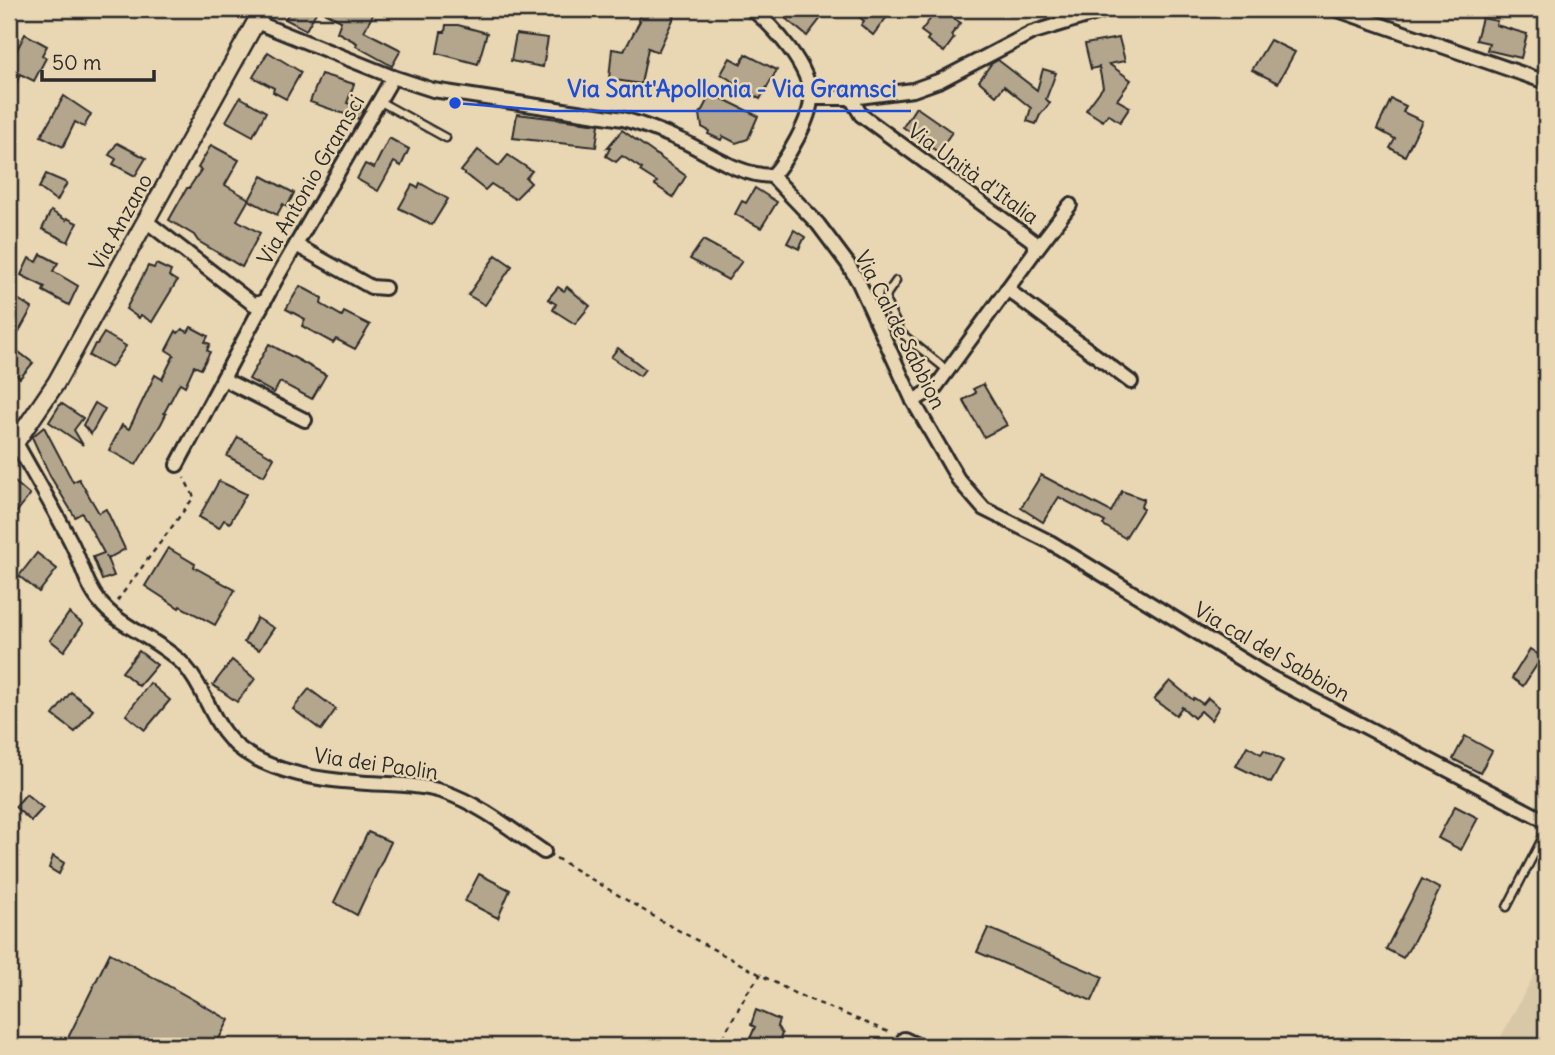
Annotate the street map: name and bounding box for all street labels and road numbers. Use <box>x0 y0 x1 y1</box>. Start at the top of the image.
street label: Via Antonio Gramsci <box>251 90 370 269</box>
street label: Via Unità d'Italia <box>903 117 1044 230</box>
street label: Via Anzano <box>83 169 158 275</box>
street label: Via Cal de Sabbion <box>849 246 952 414</box>
street label: Via cal del Sabbion <box>1189 596 1355 707</box>
street label: Via dei Paolin <box>312 741 440 786</box>

